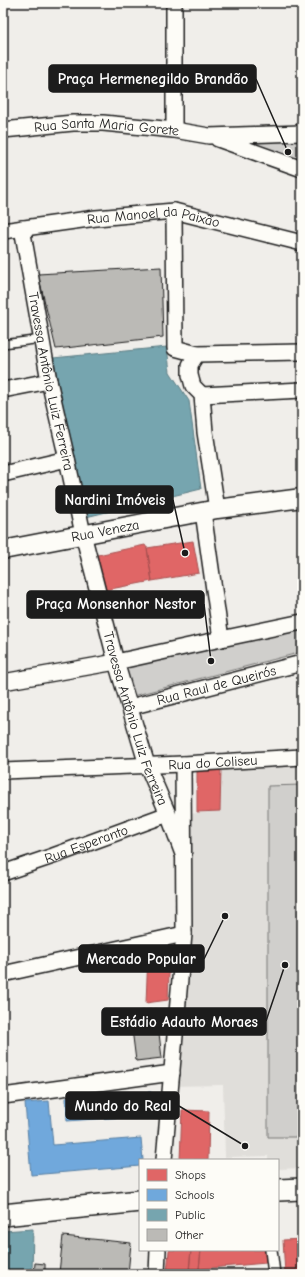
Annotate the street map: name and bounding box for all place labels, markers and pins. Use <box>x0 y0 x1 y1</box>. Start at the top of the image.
callout: Praça Hermenegildo Brandão <box>49 65 256 92</box>
callout: Nardini Imóveis <box>56 486 173 513</box>
callout: Praça Monsenhor Nestor <box>27 591 204 618</box>
callout: Mercado Popular <box>79 945 204 972</box>
callout: Estádio Adauto Moraes <box>102 1008 266 1035</box>
callout: Mundo do Real <box>66 1092 179 1119</box>

